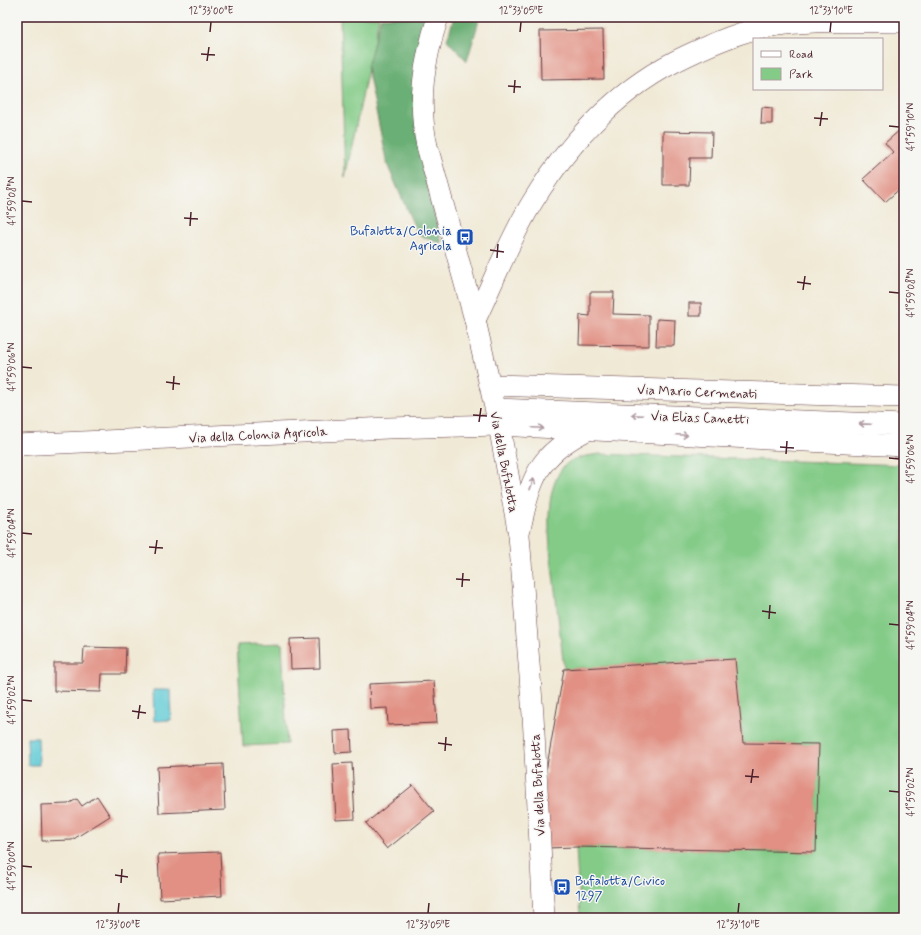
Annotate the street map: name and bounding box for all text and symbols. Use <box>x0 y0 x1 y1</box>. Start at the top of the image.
text: 12°33'00"E <box>189 4 234 18</box>
text: 12°33'05"E <box>499 4 543 18</box>
text: 12°33'10"E <box>809 4 853 18</box>
legend <box>753 38 883 90</box>
text: Road <box>789 47 813 63</box>
text: Park <box>789 67 813 83</box>
text: 41°59'10"N <box>904 103 918 151</box>
text: 41°59'08"N <box>5 176 19 225</box>
place label: Bufalotta/Colonia Agricola <box>350 223 452 255</box>
bus stop icon: Bufalotta/Colonia Agricola <box>455 227 475 247</box>
text: 41°59'08"N <box>904 268 918 317</box>
text: 41°59'06"N <box>5 342 19 392</box>
street label: Via Mario Cermenati <box>637 382 757 403</box>
street label: Via Elias Canetti <box>651 408 749 429</box>
street label: Via della Bufalotta <box>485 410 522 515</box>
one-way arrow <box>631 411 644 419</box>
one-way arrow <box>859 420 872 427</box>
street label: Via della Colonia Agricola <box>188 423 328 448</box>
one-way arrow <box>531 424 544 431</box>
one-way arrow <box>675 431 688 438</box>
text: 41°59'06"N <box>904 434 918 484</box>
one-way arrow <box>529 479 537 491</box>
text: 41°59'04"N <box>5 508 19 558</box>
text: 41°59'04"N <box>904 600 918 650</box>
text: 41°59'02"N <box>5 675 19 724</box>
street label: Via della Bufalotta <box>527 733 550 837</box>
text: 41°59'02"N <box>904 767 918 816</box>
text: 41°59'00"N <box>5 841 19 891</box>
place label: Bufalotta/Civico 1297 <box>575 873 665 905</box>
bus stop icon: Bufalotta/Civico 1297 <box>552 877 572 897</box>
text: 12°33'00"E <box>96 918 141 932</box>
text: 12°33'05"E <box>406 918 450 932</box>
text: 12°33'10"E <box>716 918 760 932</box>

